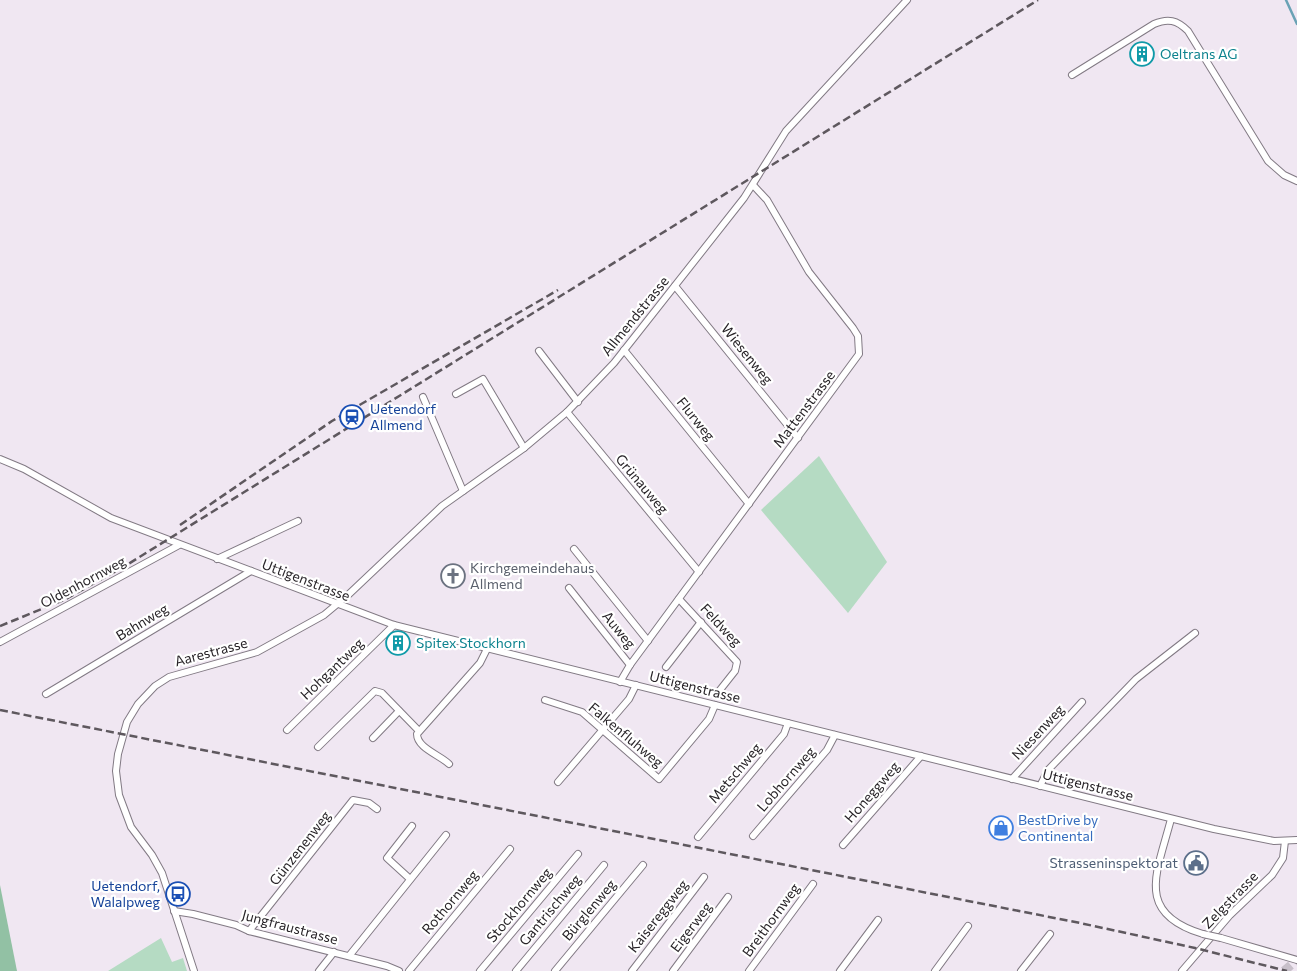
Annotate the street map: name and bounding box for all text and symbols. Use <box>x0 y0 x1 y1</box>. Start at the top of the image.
building icon: Oeltrans AG <box>1129 41 1155 67</box>
place label: Oeltrans AG <box>1160 45 1237 62</box>
street label: Allmendstrasse <box>597 272 672 359</box>
street label: Wiesenweg <box>718 320 777 388</box>
street label: Mattenstrasse <box>769 367 838 451</box>
street label: Flurweg <box>674 394 719 444</box>
place label: Uetendorf Allmend <box>370 400 437 433</box>
station icon: Uetendorf Allmend <box>339 404 365 430</box>
street label: Grünauweg <box>612 450 673 517</box>
street label: Oldenhornweg <box>37 552 129 611</box>
street label: Uttigenstrasse <box>260 555 353 604</box>
place label: Kirchgemeindehaus Allmend <box>470 559 594 592</box>
church icon: Kirchgemeindehaus Allmend <box>440 563 466 589</box>
street label: Bahnweg <box>112 599 171 644</box>
street label: Feldweg <box>697 600 746 650</box>
street label: Auweg <box>599 608 640 652</box>
building icon: Spitex Stockhorn <box>385 630 411 656</box>
street label: Aarestrasse <box>173 634 249 669</box>
street label: Hohgantweg <box>296 634 367 703</box>
place label: Spitex Stockhorn <box>416 634 526 651</box>
street label: Uttigenstrasse <box>648 667 742 706</box>
street label: Falkenfluhweg <box>586 699 667 771</box>
street label: Niesenweg <box>1008 700 1068 763</box>
street label: Metschweg <box>704 739 765 806</box>
street label: Lobhornweg <box>753 742 819 815</box>
street label: Honeggweg <box>840 757 903 826</box>
street label: Uttigenstrasse <box>1041 765 1135 804</box>
street label: Günzenenweg <box>265 807 334 888</box>
place label: BestDrive by Continental <box>1018 811 1098 844</box>
shop icon: BestDrive by Continental <box>988 815 1014 841</box>
public building icon: Strasseninspektorat <box>1183 850 1209 876</box>
place label: Strasseninspektorat <box>1050 854 1178 871</box>
street label: Stockhornweg <box>482 864 555 946</box>
street label: Rothornweg <box>418 866 482 937</box>
street label: Zelgstrasse <box>1198 868 1261 932</box>
street label: Gantrischweg <box>515 870 585 949</box>
street label: Bürglenweg <box>558 875 619 944</box>
street label: Kaisereggweg <box>624 875 692 956</box>
place label: Uetendorf, Walalpweg <box>91 877 160 910</box>
street label: Breithornweg <box>738 879 803 960</box>
bus stop icon: Uetendorf, Walalpweg <box>165 881 191 907</box>
street label: Eigerweg <box>666 898 715 955</box>
street label: Jungfraustrasse <box>240 906 340 947</box>

